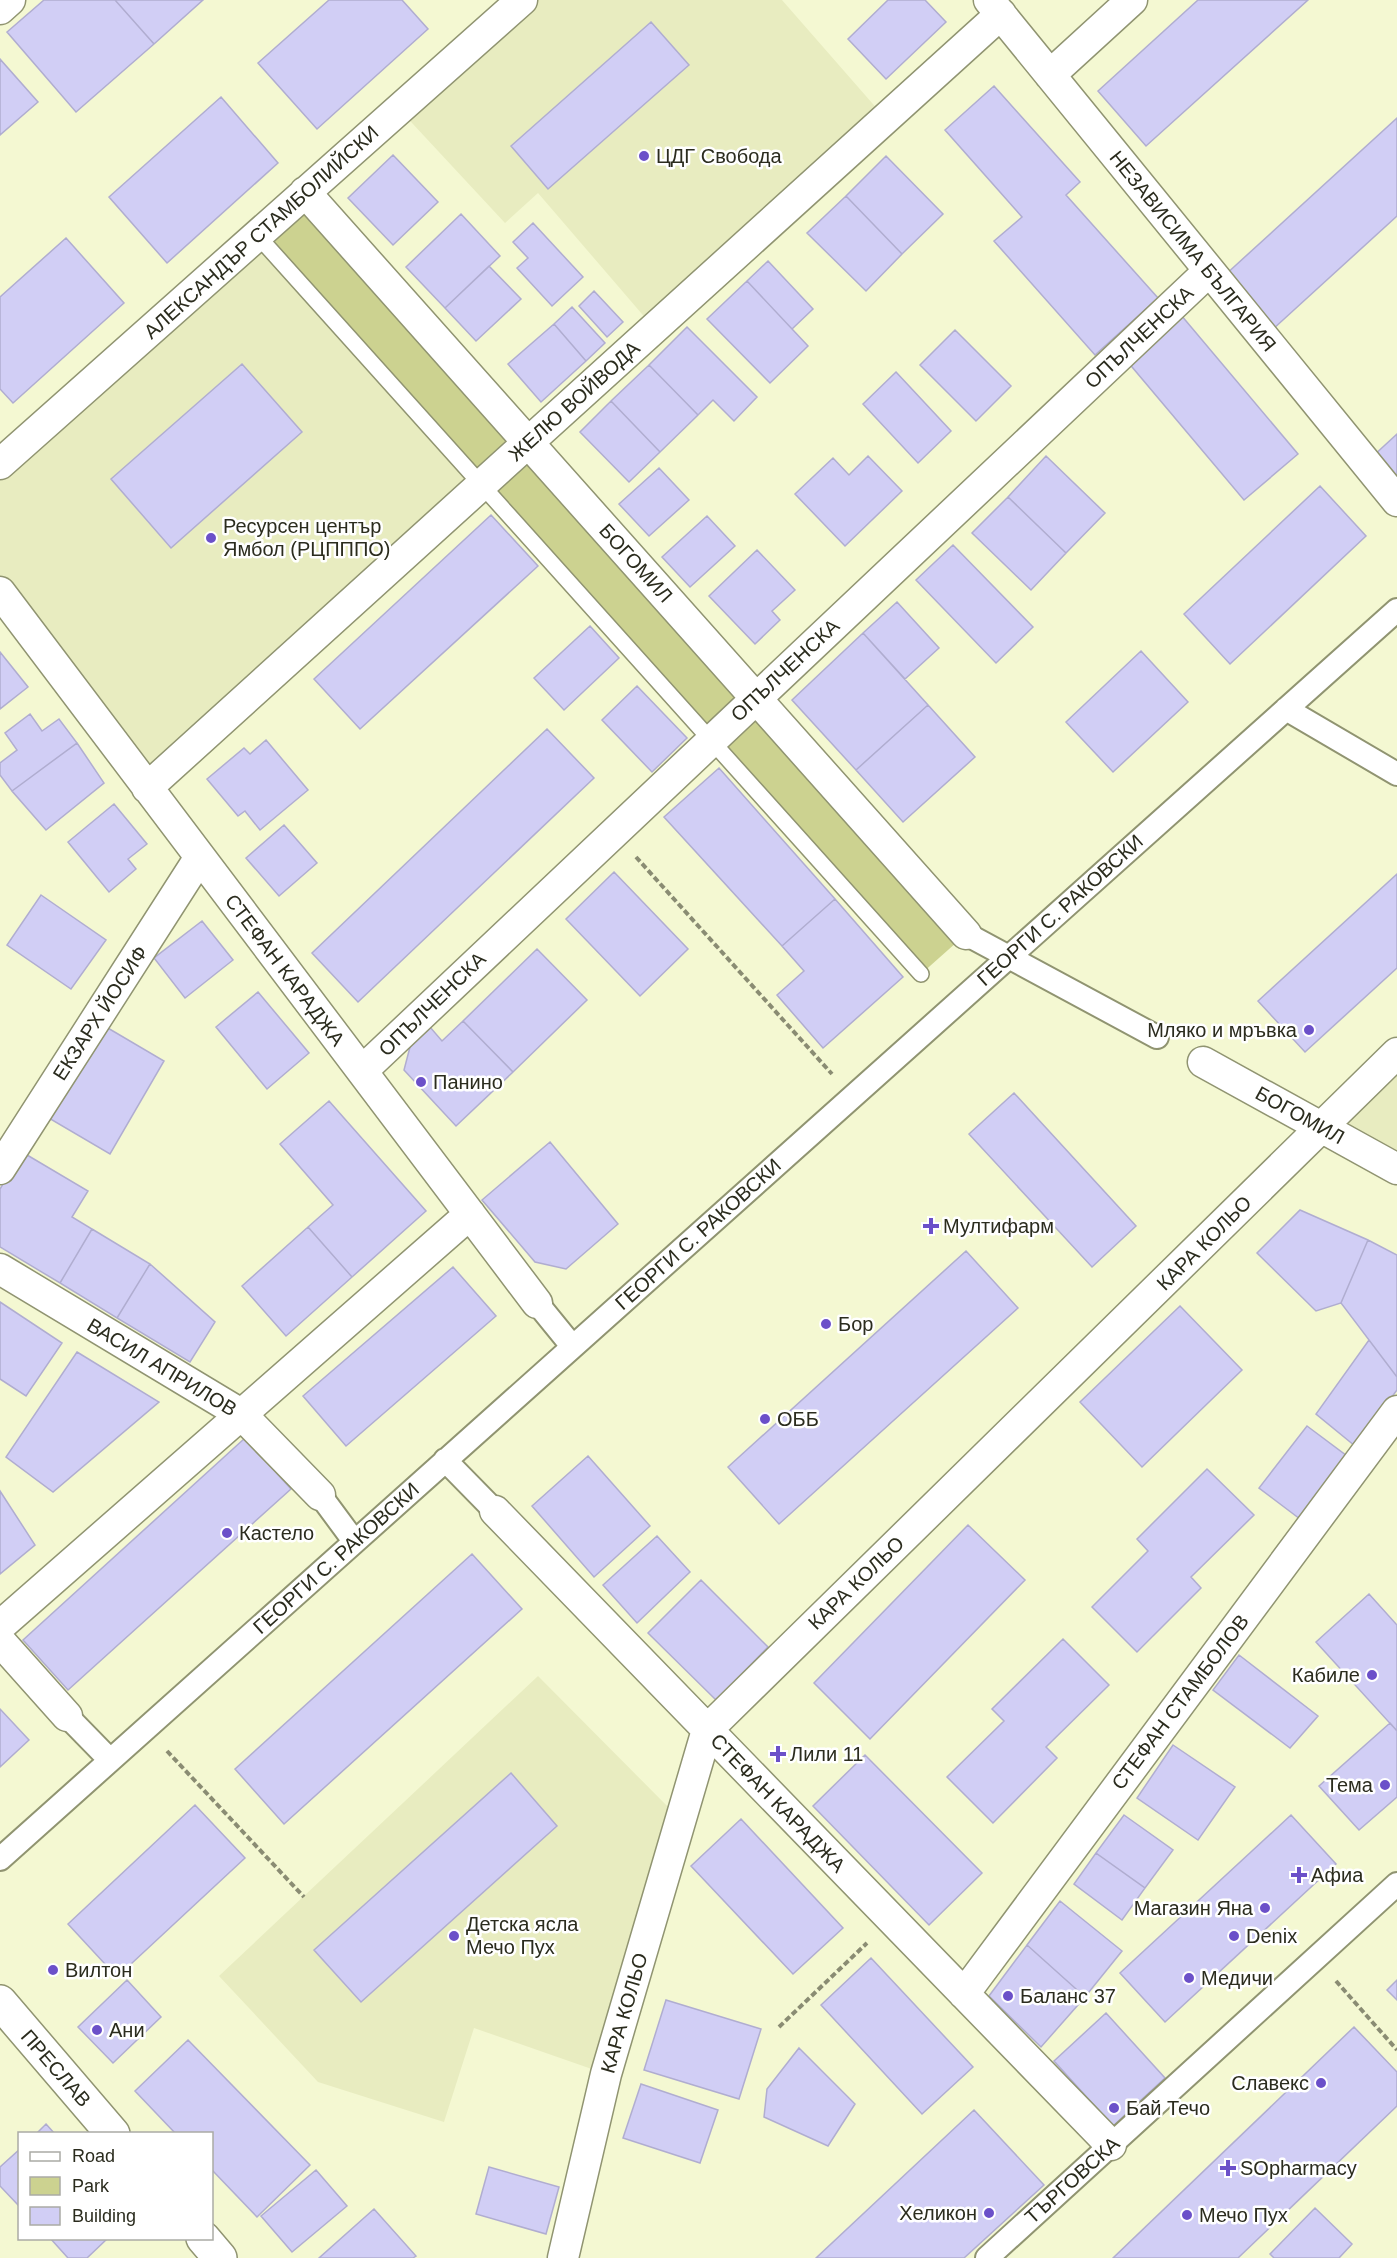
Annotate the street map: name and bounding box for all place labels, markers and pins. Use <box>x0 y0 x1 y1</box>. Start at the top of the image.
place label: ЦДГ Свобода <box>656 145 783 167</box>
marker: ЦДГ Свобода <box>637 149 651 163</box>
place label: Ресурсен център Ямбол (РЦПППО) <box>223 515 390 560</box>
marker: Ресурсен център Ямбол (РЦПППО) <box>204 531 218 545</box>
place label: Мляко и мръвка <box>1147 1019 1298 1041</box>
marker: Мляко и мръвка <box>1302 1023 1316 1037</box>
place label: Панино <box>433 1071 503 1093</box>
marker: Панино <box>414 1075 428 1089</box>
place label: Мултифарм <box>943 1215 1054 1237</box>
marker: Мултифарм <box>924 1219 938 1233</box>
place label: Бор <box>838 1313 873 1335</box>
marker: Бор <box>819 1317 833 1331</box>
place label: ОББ <box>777 1408 819 1430</box>
marker: ОББ <box>758 1412 772 1426</box>
place label: Кастело <box>239 1522 314 1544</box>
marker: Кастело <box>220 1526 234 1540</box>
place label: Кабиле <box>1292 1664 1360 1686</box>
marker: Кабиле <box>1365 1668 1379 1682</box>
place label: Лили 11 <box>790 1743 863 1765</box>
marker: Лили 11 <box>771 1747 785 1761</box>
place label: Тема <box>1326 1774 1374 1796</box>
marker: Тема <box>1378 1778 1392 1792</box>
place label: Афиа <box>1311 1864 1364 1886</box>
marker: Афиа <box>1292 1868 1306 1882</box>
place label: Магазин Яна <box>1134 1897 1254 1919</box>
marker: Магазин Яна <box>1258 1901 1272 1915</box>
place label: Детска ясла Мечо Пух <box>466 1913 579 1958</box>
place label: Denix <box>1246 1925 1297 1947</box>
marker: Детска ясла Мечо Пух <box>447 1929 461 1943</box>
marker: Denix <box>1227 1929 1241 1943</box>
place label: Вилтон <box>65 1959 132 1981</box>
marker: Вилтон <box>46 1963 60 1977</box>
place label: Медичи <box>1201 1967 1273 1989</box>
marker: Медичи <box>1182 1971 1196 1985</box>
place label: Баланс 37 <box>1020 1985 1116 2007</box>
marker: Баланс 37 <box>1001 1989 1015 2003</box>
place label: Ани <box>109 2019 145 2041</box>
marker: Ани <box>90 2023 104 2037</box>
place label: Славекс <box>1231 2072 1309 2094</box>
marker: Славекс <box>1314 2076 1328 2090</box>
place label: Бай Течо <box>1126 2097 1210 2119</box>
marker: Бай Течо <box>1107 2101 1121 2115</box>
place label: SOpharmacy <box>1240 2157 1357 2179</box>
marker: SOpharmacy <box>1221 2161 1235 2175</box>
place label: Хеликон <box>899 2202 977 2224</box>
place label: Мечо Пух <box>1199 2204 1288 2226</box>
marker: Хеликон <box>982 2206 996 2220</box>
marker: Мечо Пух <box>1180 2208 1194 2222</box>

